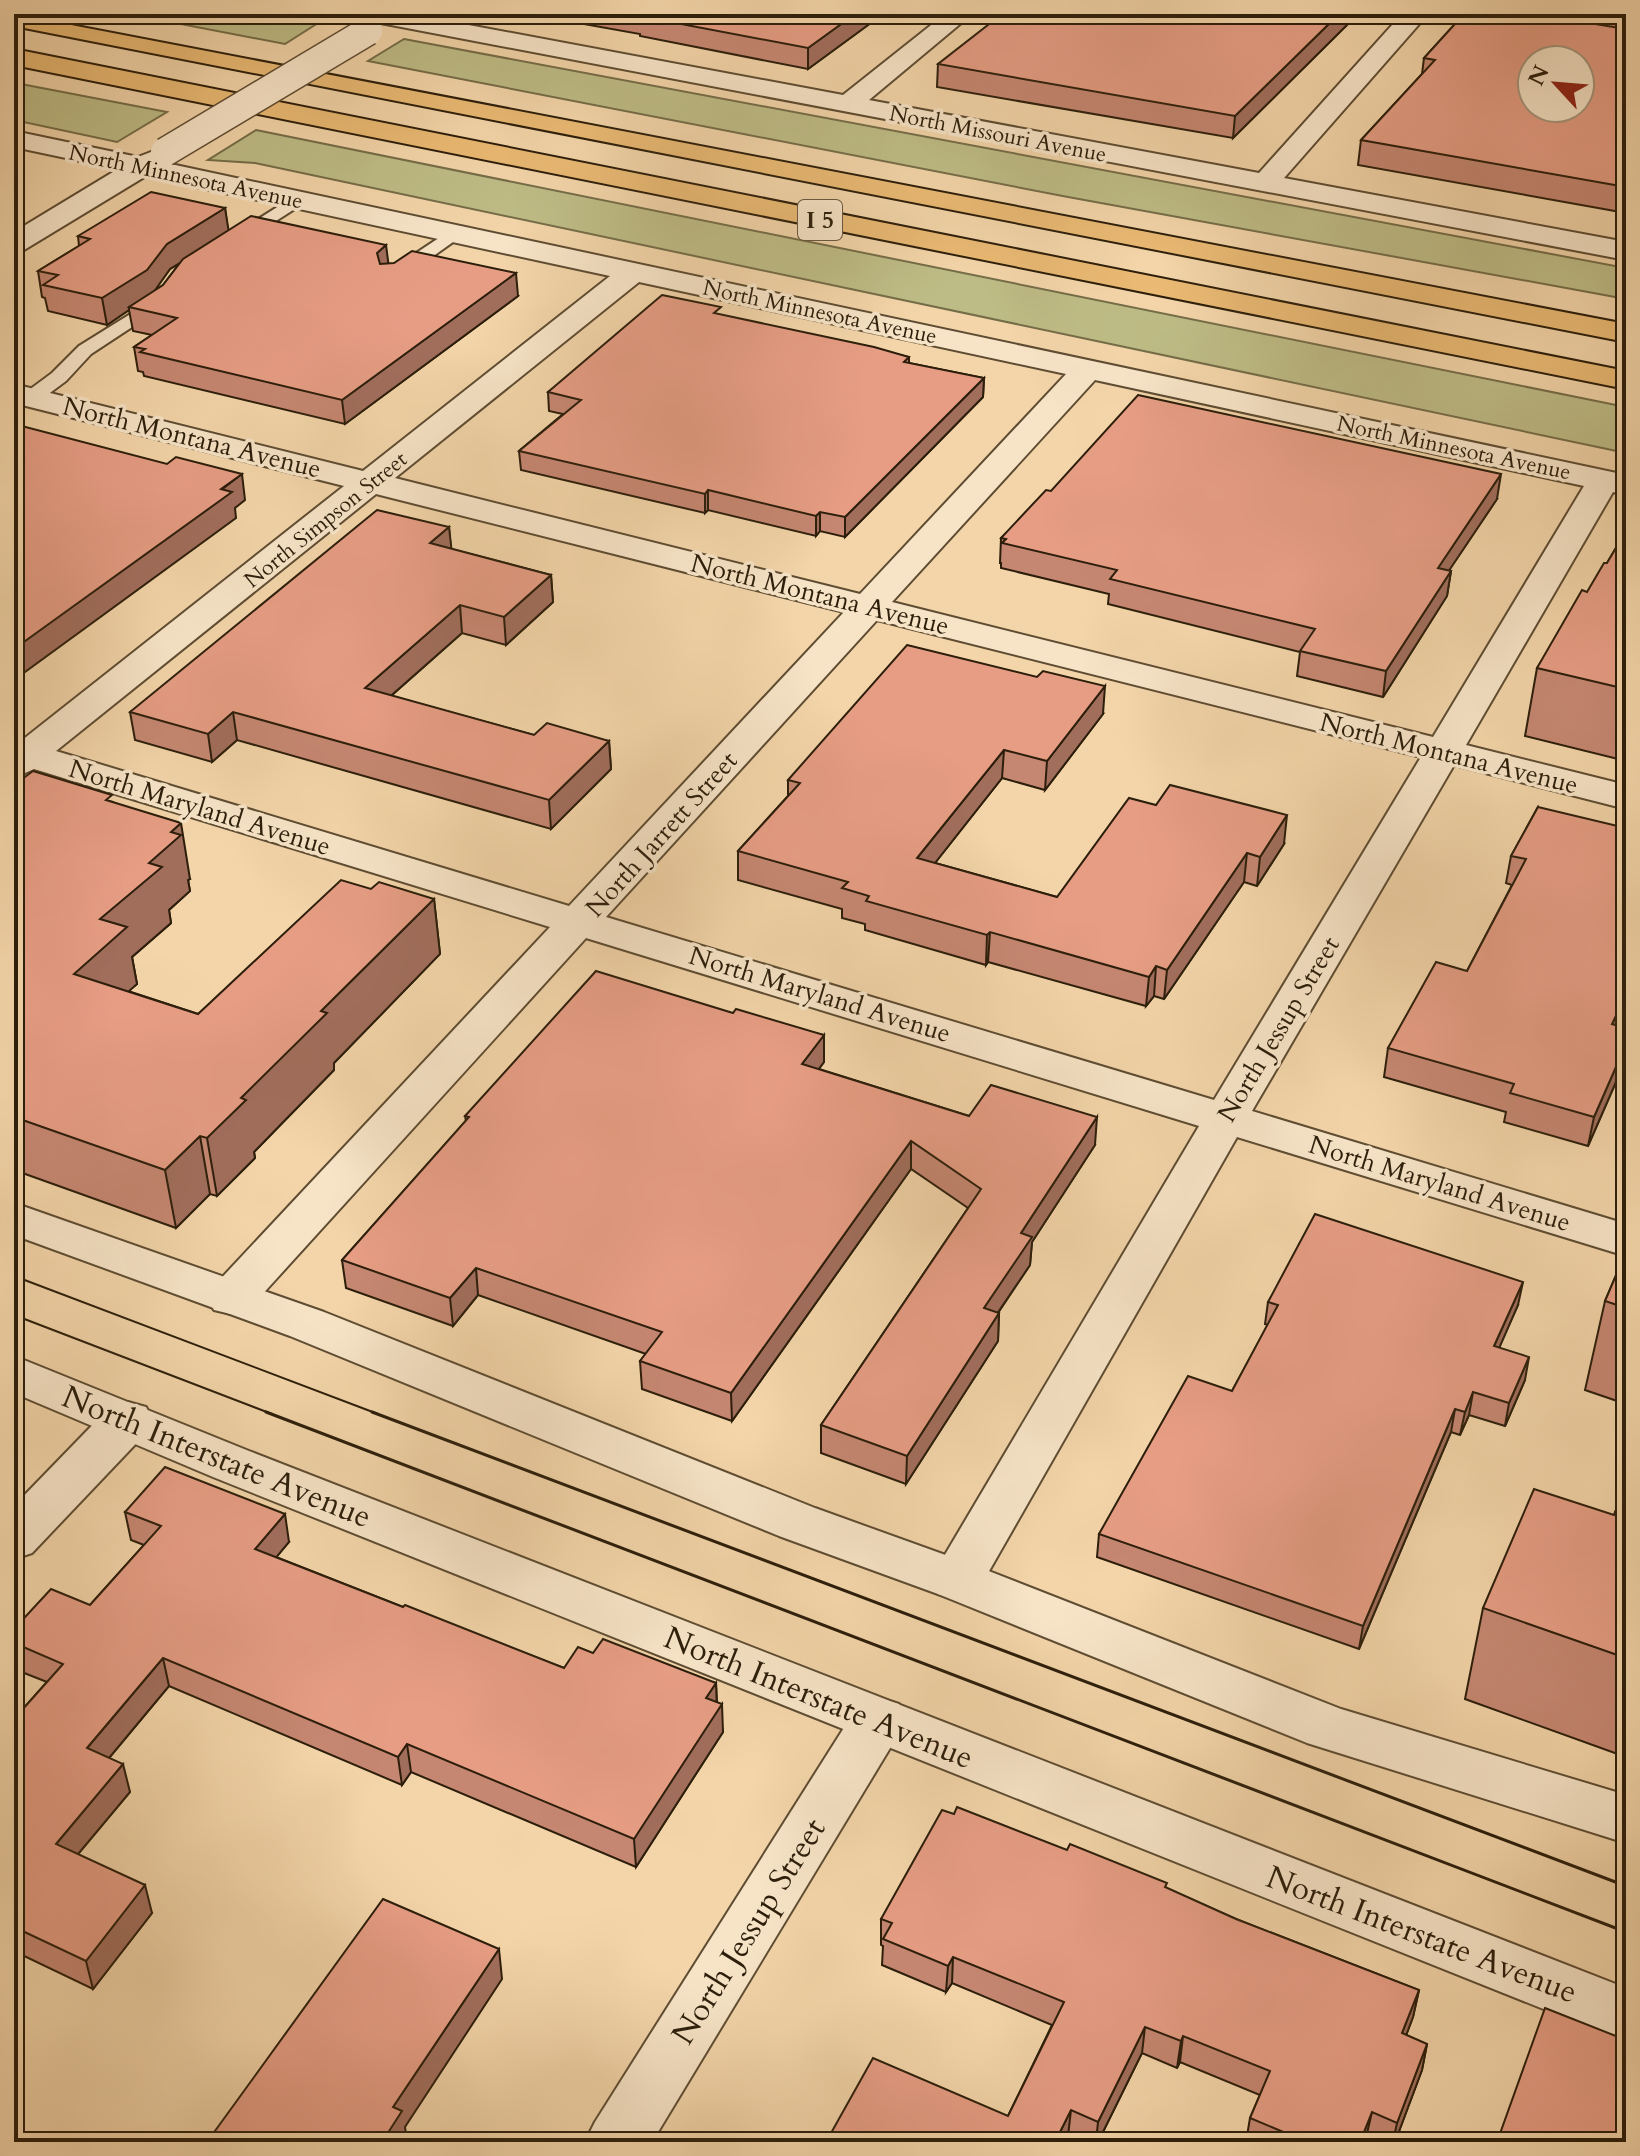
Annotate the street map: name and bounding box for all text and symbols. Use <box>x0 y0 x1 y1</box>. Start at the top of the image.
north arrow <box>1516 44 1596 124</box>
text: N <box>1521 61 1557 91</box>
street label: North Missouri Avenue <box>887 98 1109 170</box>
street label: North Minnesota Avenue <box>66 138 306 216</box>
road number: I 5 <box>798 200 842 240</box>
street label: North Minnesota Avenue <box>700 273 940 351</box>
street label: North Montana Avenue <box>59 388 325 487</box>
street label: North Minnesota Avenue <box>1334 409 1574 487</box>
street label: North Simpson Street <box>238 445 413 595</box>
street label: North Montana Avenue <box>687 545 953 644</box>
street label: North Montana Avenue <box>1316 704 1582 803</box>
street label: North Jarrett Street <box>577 744 745 925</box>
street label: North Maryland Avenue <box>65 751 335 864</box>
street label: North Jessup Street <box>1209 930 1348 1129</box>
street label: North Maryland Avenue <box>685 938 955 1051</box>
street label: North Maryland Avenue <box>1305 1127 1575 1240</box>
street label: North Interstate Avenue <box>56 1375 378 1539</box>
street label: North Interstate Avenue <box>658 1616 980 1780</box>
street label: North Jessup Street <box>661 1810 836 2053</box>
street label: North Interstate Avenue <box>1260 1855 1583 2015</box>

